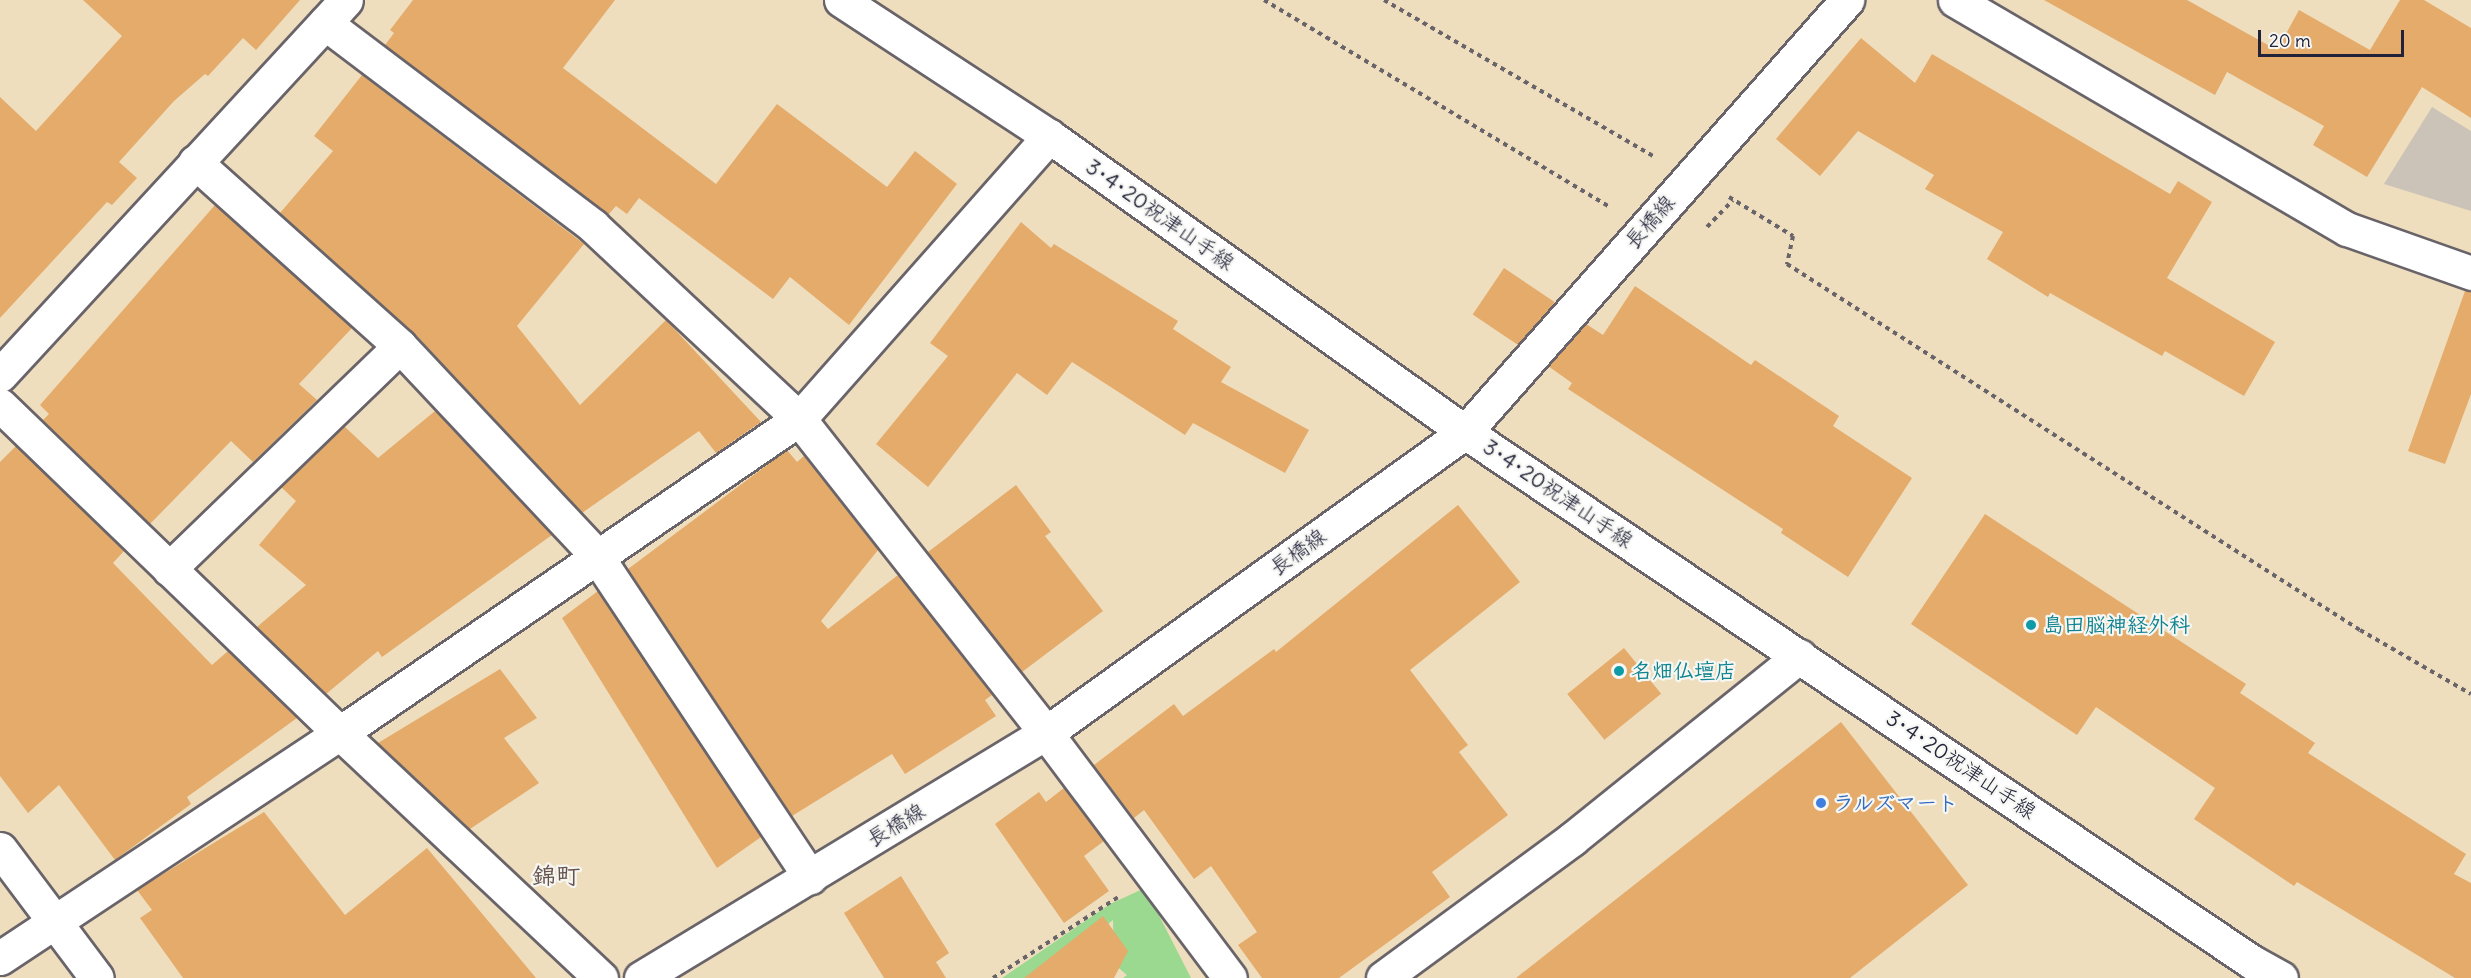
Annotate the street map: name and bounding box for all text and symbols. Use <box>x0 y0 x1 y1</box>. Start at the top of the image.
scale bar <box>2261 18 2406 56</box>
text: 20 m <box>2269 29 2311 52</box>
street label: 3･4･20祝津山手線 <box>1081 154 1239 276</box>
street label: 長橋線 <box>1620 190 1680 254</box>
street label: 3･4･20祝津山手線 <box>1478 435 1638 553</box>
street label: 長橋線 <box>1265 523 1331 581</box>
place label: 島田脳神経外科 <box>2043 612 2190 638</box>
marker: 島田脳神経外科 <box>2024 618 2038 632</box>
place label: 名畑仏壇店 <box>1631 658 1736 684</box>
marker: 名畑仏壇店 <box>1612 664 1626 678</box>
street label: 3･4･20祝津山手線 <box>1881 706 2041 824</box>
place label: ラルズマート <box>1833 790 1959 816</box>
marker: ラルズマート <box>1814 796 1828 810</box>
street label: 長橋線 <box>863 798 929 852</box>
district label: 錦町 <box>532 862 580 890</box>

